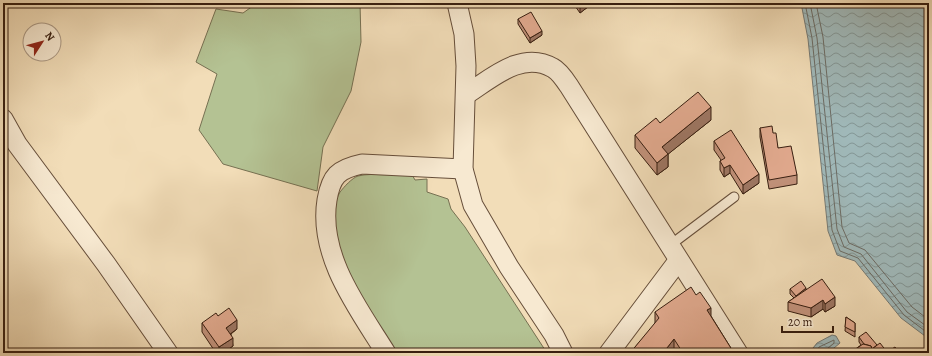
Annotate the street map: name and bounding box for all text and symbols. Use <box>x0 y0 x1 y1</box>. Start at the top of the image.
north arrow <box>22 22 62 62</box>
text: N <box>41 29 58 44</box>
scale bar <box>782 308 833 334</box>
text: 20 m <box>788 314 812 330</box>

